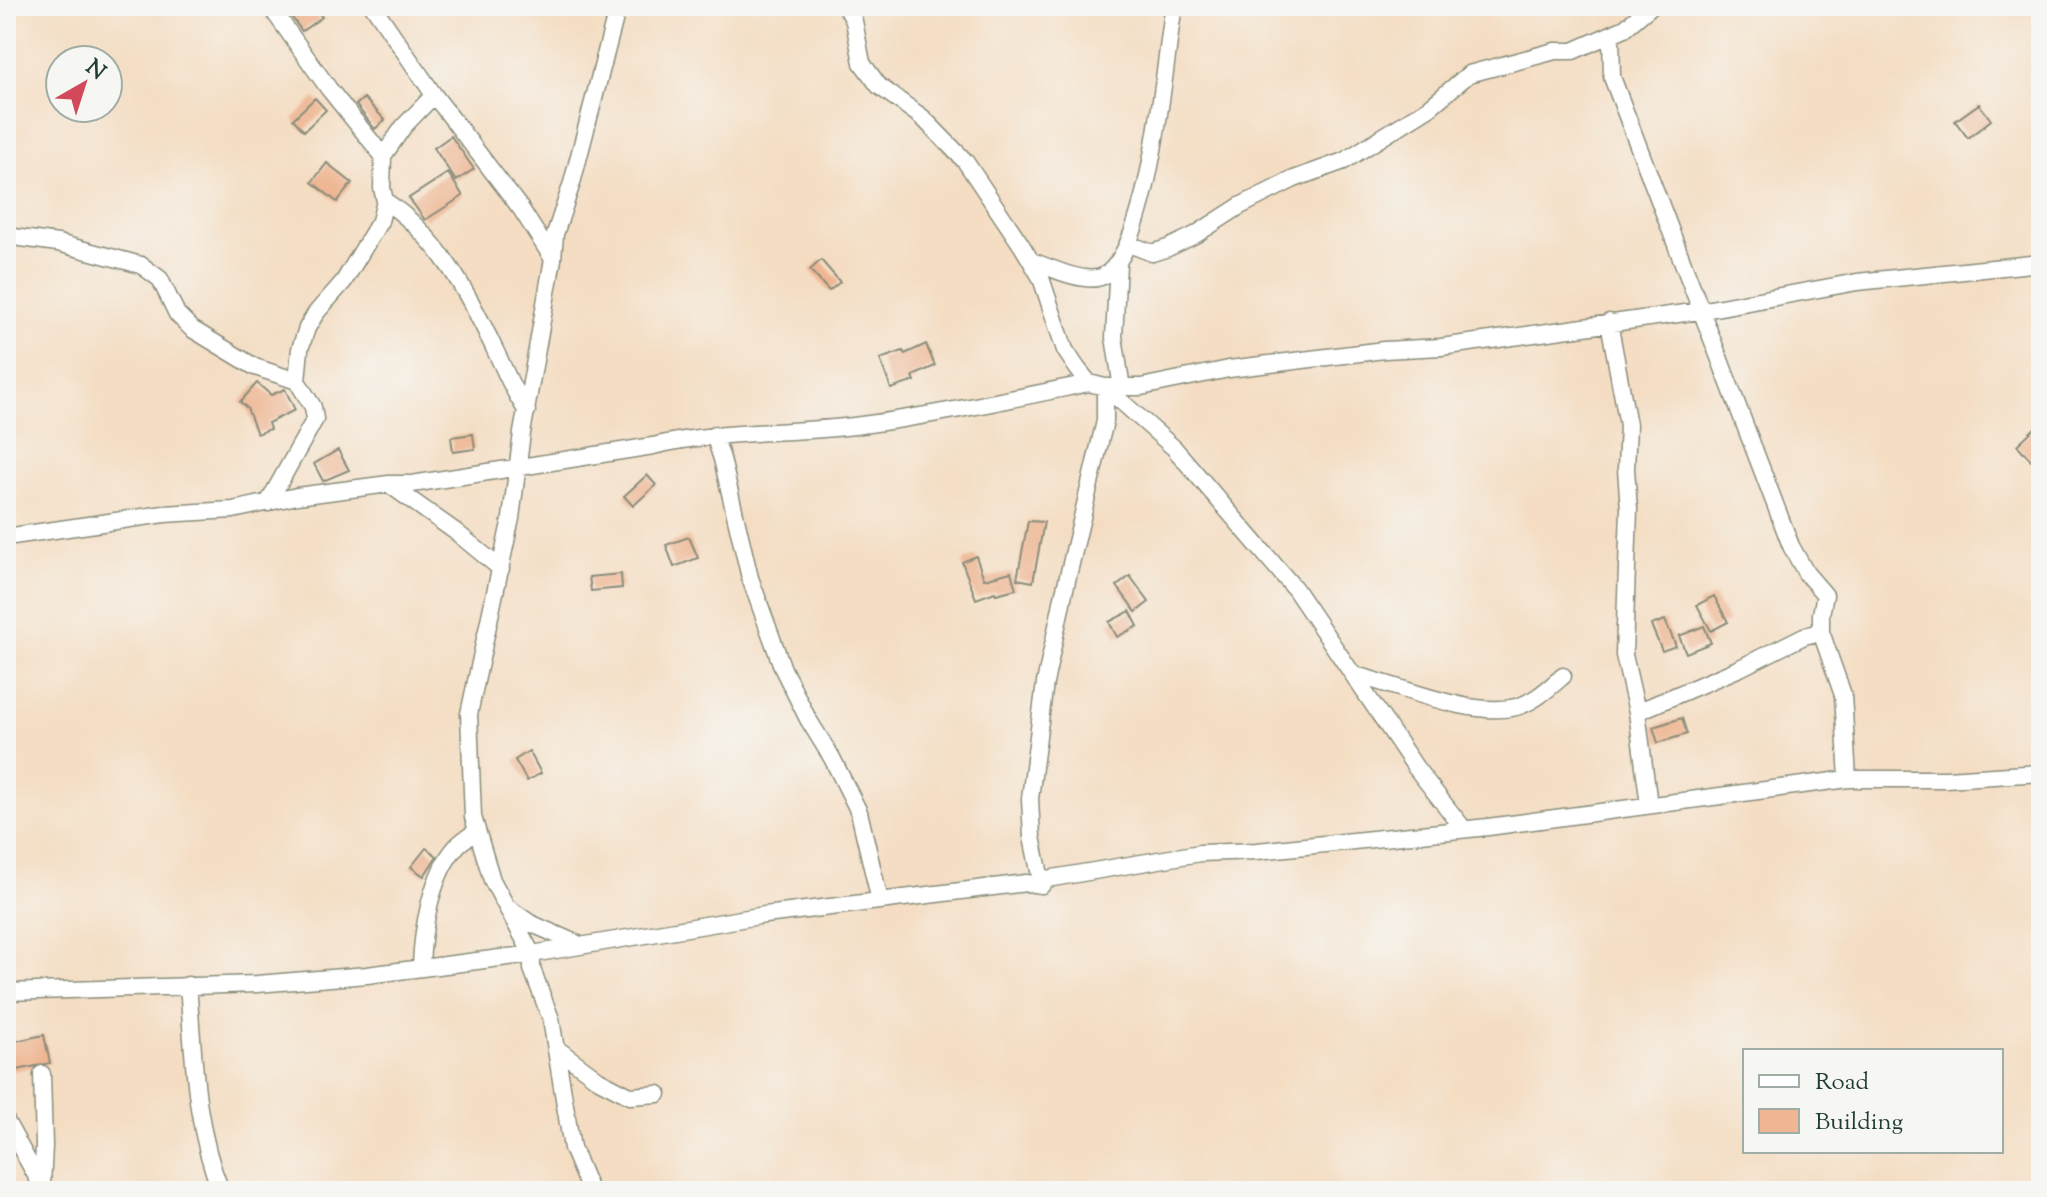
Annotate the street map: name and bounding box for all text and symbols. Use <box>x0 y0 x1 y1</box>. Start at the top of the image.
north arrow <box>44 44 124 124</box>
text: N <box>78 53 112 89</box>
legend <box>1743 1049 2003 1153</box>
text: Road <box>1815 1066 1869 1100</box>
text: Building <box>1815 1106 1904 1140</box>

